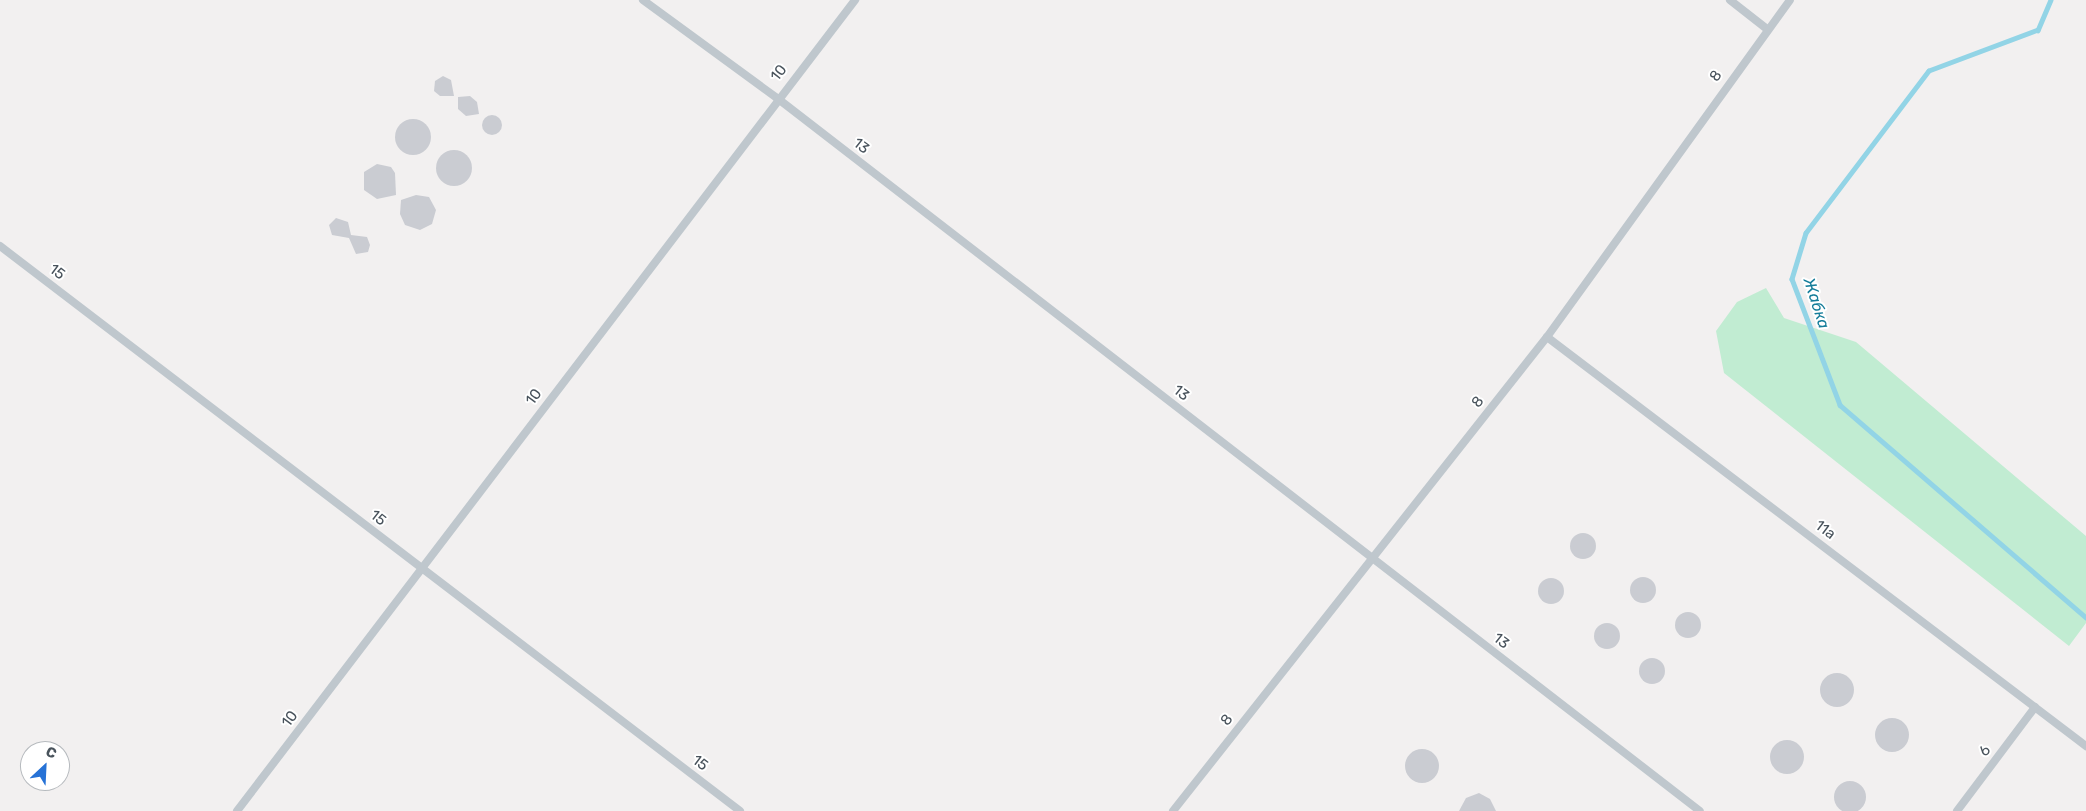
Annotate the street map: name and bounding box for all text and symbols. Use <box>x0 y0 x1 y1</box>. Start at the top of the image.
street label: 10 <box>767 61 791 85</box>
street label: 8 <box>1706 67 1726 85</box>
street label: 13 <box>849 134 873 158</box>
street label: 15 <box>45 260 69 284</box>
water label: Жабка <box>1799 275 1833 331</box>
street label: 13 <box>1169 381 1193 405</box>
street label: 10 <box>522 385 546 409</box>
street label: 8 <box>1468 393 1488 411</box>
street label: 15 <box>366 506 390 530</box>
street label: 11a <box>1811 516 1839 544</box>
street label: 13 <box>1489 629 1513 653</box>
street label: 10 <box>278 707 302 731</box>
street label: 8 <box>1217 711 1237 729</box>
north arrow <box>20 741 70 791</box>
street label: 6 <box>1975 742 1995 760</box>
text: С <box>43 743 59 763</box>
street label: 15 <box>688 751 712 775</box>

